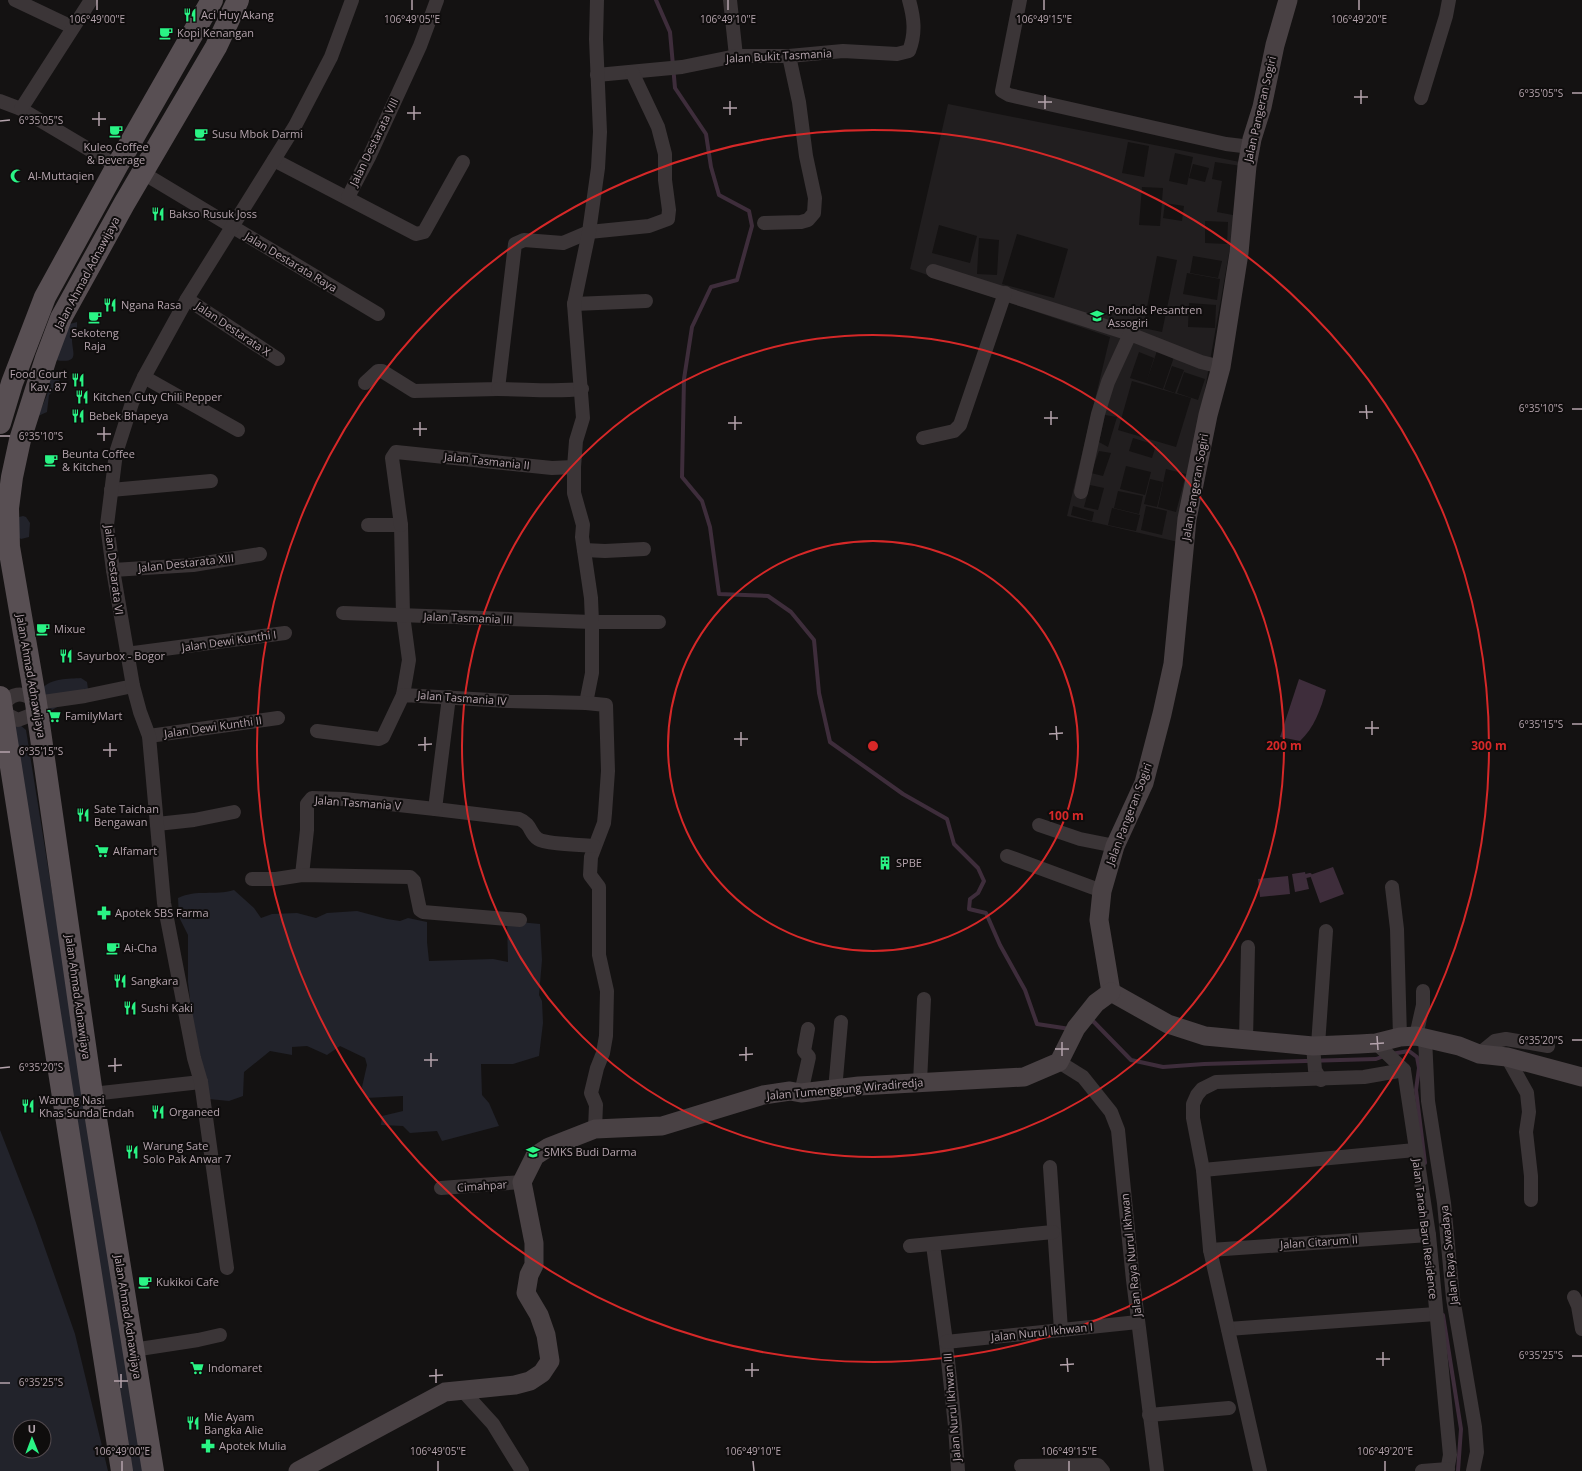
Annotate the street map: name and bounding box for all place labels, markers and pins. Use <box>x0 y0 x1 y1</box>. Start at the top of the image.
restaurant icon: Aci Huy Akang <box>182 7 198 23</box>
place label: Aci Huy Akang <box>201 7 274 22</box>
cafe icon: Kopi Kenangan <box>158 25 174 41</box>
place label: Kopi Kenangan <box>177 25 254 40</box>
cafe icon: Kuleo Coffee & Beverage <box>108 123 124 139</box>
cafe icon: Susu Mbok Darmi <box>193 126 209 142</box>
place label: Susu Mbok Darmi <box>212 126 303 141</box>
place label: Kuleo Coffee & Beverage <box>83 139 149 167</box>
mosque icon: Al-Muttaqien <box>9 168 25 184</box>
place label: Al-Muttaqien <box>28 168 94 183</box>
restaurant icon: Bakso Rusuk Joss <box>150 206 166 222</box>
place label: Bakso Rusuk Joss <box>169 206 257 221</box>
restaurant icon: Ngana Rasa <box>102 297 118 313</box>
place label: Ngana Rasa <box>121 297 181 312</box>
place label: Pondok Pesantren Assogiri <box>1108 302 1202 330</box>
school or university icon: Pondok Pesantren Assogiri <box>1089 308 1105 324</box>
cafe icon: Sekoteng Raja <box>87 309 103 325</box>
place label: Sekoteng Raja <box>71 325 119 353</box>
place label: Food Court Kav. 87 <box>10 366 67 394</box>
restaurant icon: Food Court Kav. 87 <box>70 372 86 388</box>
restaurant icon: Kitchen Cuty Chili Pepper <box>74 389 90 405</box>
place label: Kitchen Cuty Chili Pepper <box>93 389 222 404</box>
restaurant icon: Bebek Bhapeya <box>70 408 86 424</box>
place label: Bebek Bhapeya <box>89 408 168 423</box>
place label: Beunta Coffee & Kitchen <box>62 446 135 474</box>
cafe icon: Beunta Coffee & Kitchen <box>43 452 59 468</box>
cafe icon: Mixue <box>35 621 51 637</box>
place label: Mixue <box>54 621 85 636</box>
restaurant icon: Sayurbox - Bogor <box>58 648 74 664</box>
place label: Sayurbox - Bogor <box>77 648 166 663</box>
supermarket icon: FamilyMart <box>46 708 62 724</box>
place label: FamilyMart <box>65 708 123 723</box>
centre of rings <box>866 739 880 753</box>
place label: Sate Taichan Bengawan <box>94 801 159 829</box>
restaurant icon: Sate Taichan Bengawan <box>75 807 91 823</box>
supermarket icon: Alfamart <box>94 843 110 859</box>
place label: Alfamart <box>113 843 157 858</box>
building icon: SPBE <box>877 855 893 871</box>
place label: SPBE <box>896 855 922 870</box>
pharmacy icon: Apotek SBS Farma <box>96 905 112 921</box>
place label: Apotek SBS Farma <box>115 905 209 920</box>
cafe icon: Ai-Cha <box>105 940 121 956</box>
place label: Ai-Cha <box>124 940 157 955</box>
restaurant icon: Sangkara <box>112 973 128 989</box>
place label: Sangkara <box>131 973 178 988</box>
restaurant icon: Sushi Kaki <box>122 1000 138 1016</box>
place label: Sushi Kaki <box>141 1000 193 1015</box>
place label: Warung Nasi Khas Sunda Endah <box>39 1092 134 1120</box>
restaurant icon: Warung Nasi Khas Sunda Endah <box>20 1098 36 1114</box>
restaurant icon: Organeed <box>150 1104 166 1120</box>
place label: Organeed <box>169 1104 220 1119</box>
place label: Warung Sate Solo Pak Anwar 7 <box>143 1138 231 1166</box>
restaurant icon: Warung Sate Solo Pak Anwar 7 <box>124 1144 140 1160</box>
school or university icon: SMKS Budi Darma <box>525 1144 541 1160</box>
place label: SMKS Budi Darma <box>544 1144 637 1159</box>
cafe icon: Kukikoi Cafe <box>137 1274 153 1290</box>
place label: Kukikoi Cafe <box>156 1274 219 1289</box>
supermarket icon: Indomaret <box>189 1360 205 1376</box>
place label: Indomaret <box>208 1360 262 1375</box>
place label: Mie Ayam Bangka Alie <box>204 1409 263 1437</box>
restaurant icon: Mie Ayam Bangka Alie <box>185 1415 201 1431</box>
pharmacy icon: Apotek Mulia <box>200 1438 216 1454</box>
place label: Apotek Mulia <box>219 1438 286 1453</box>

